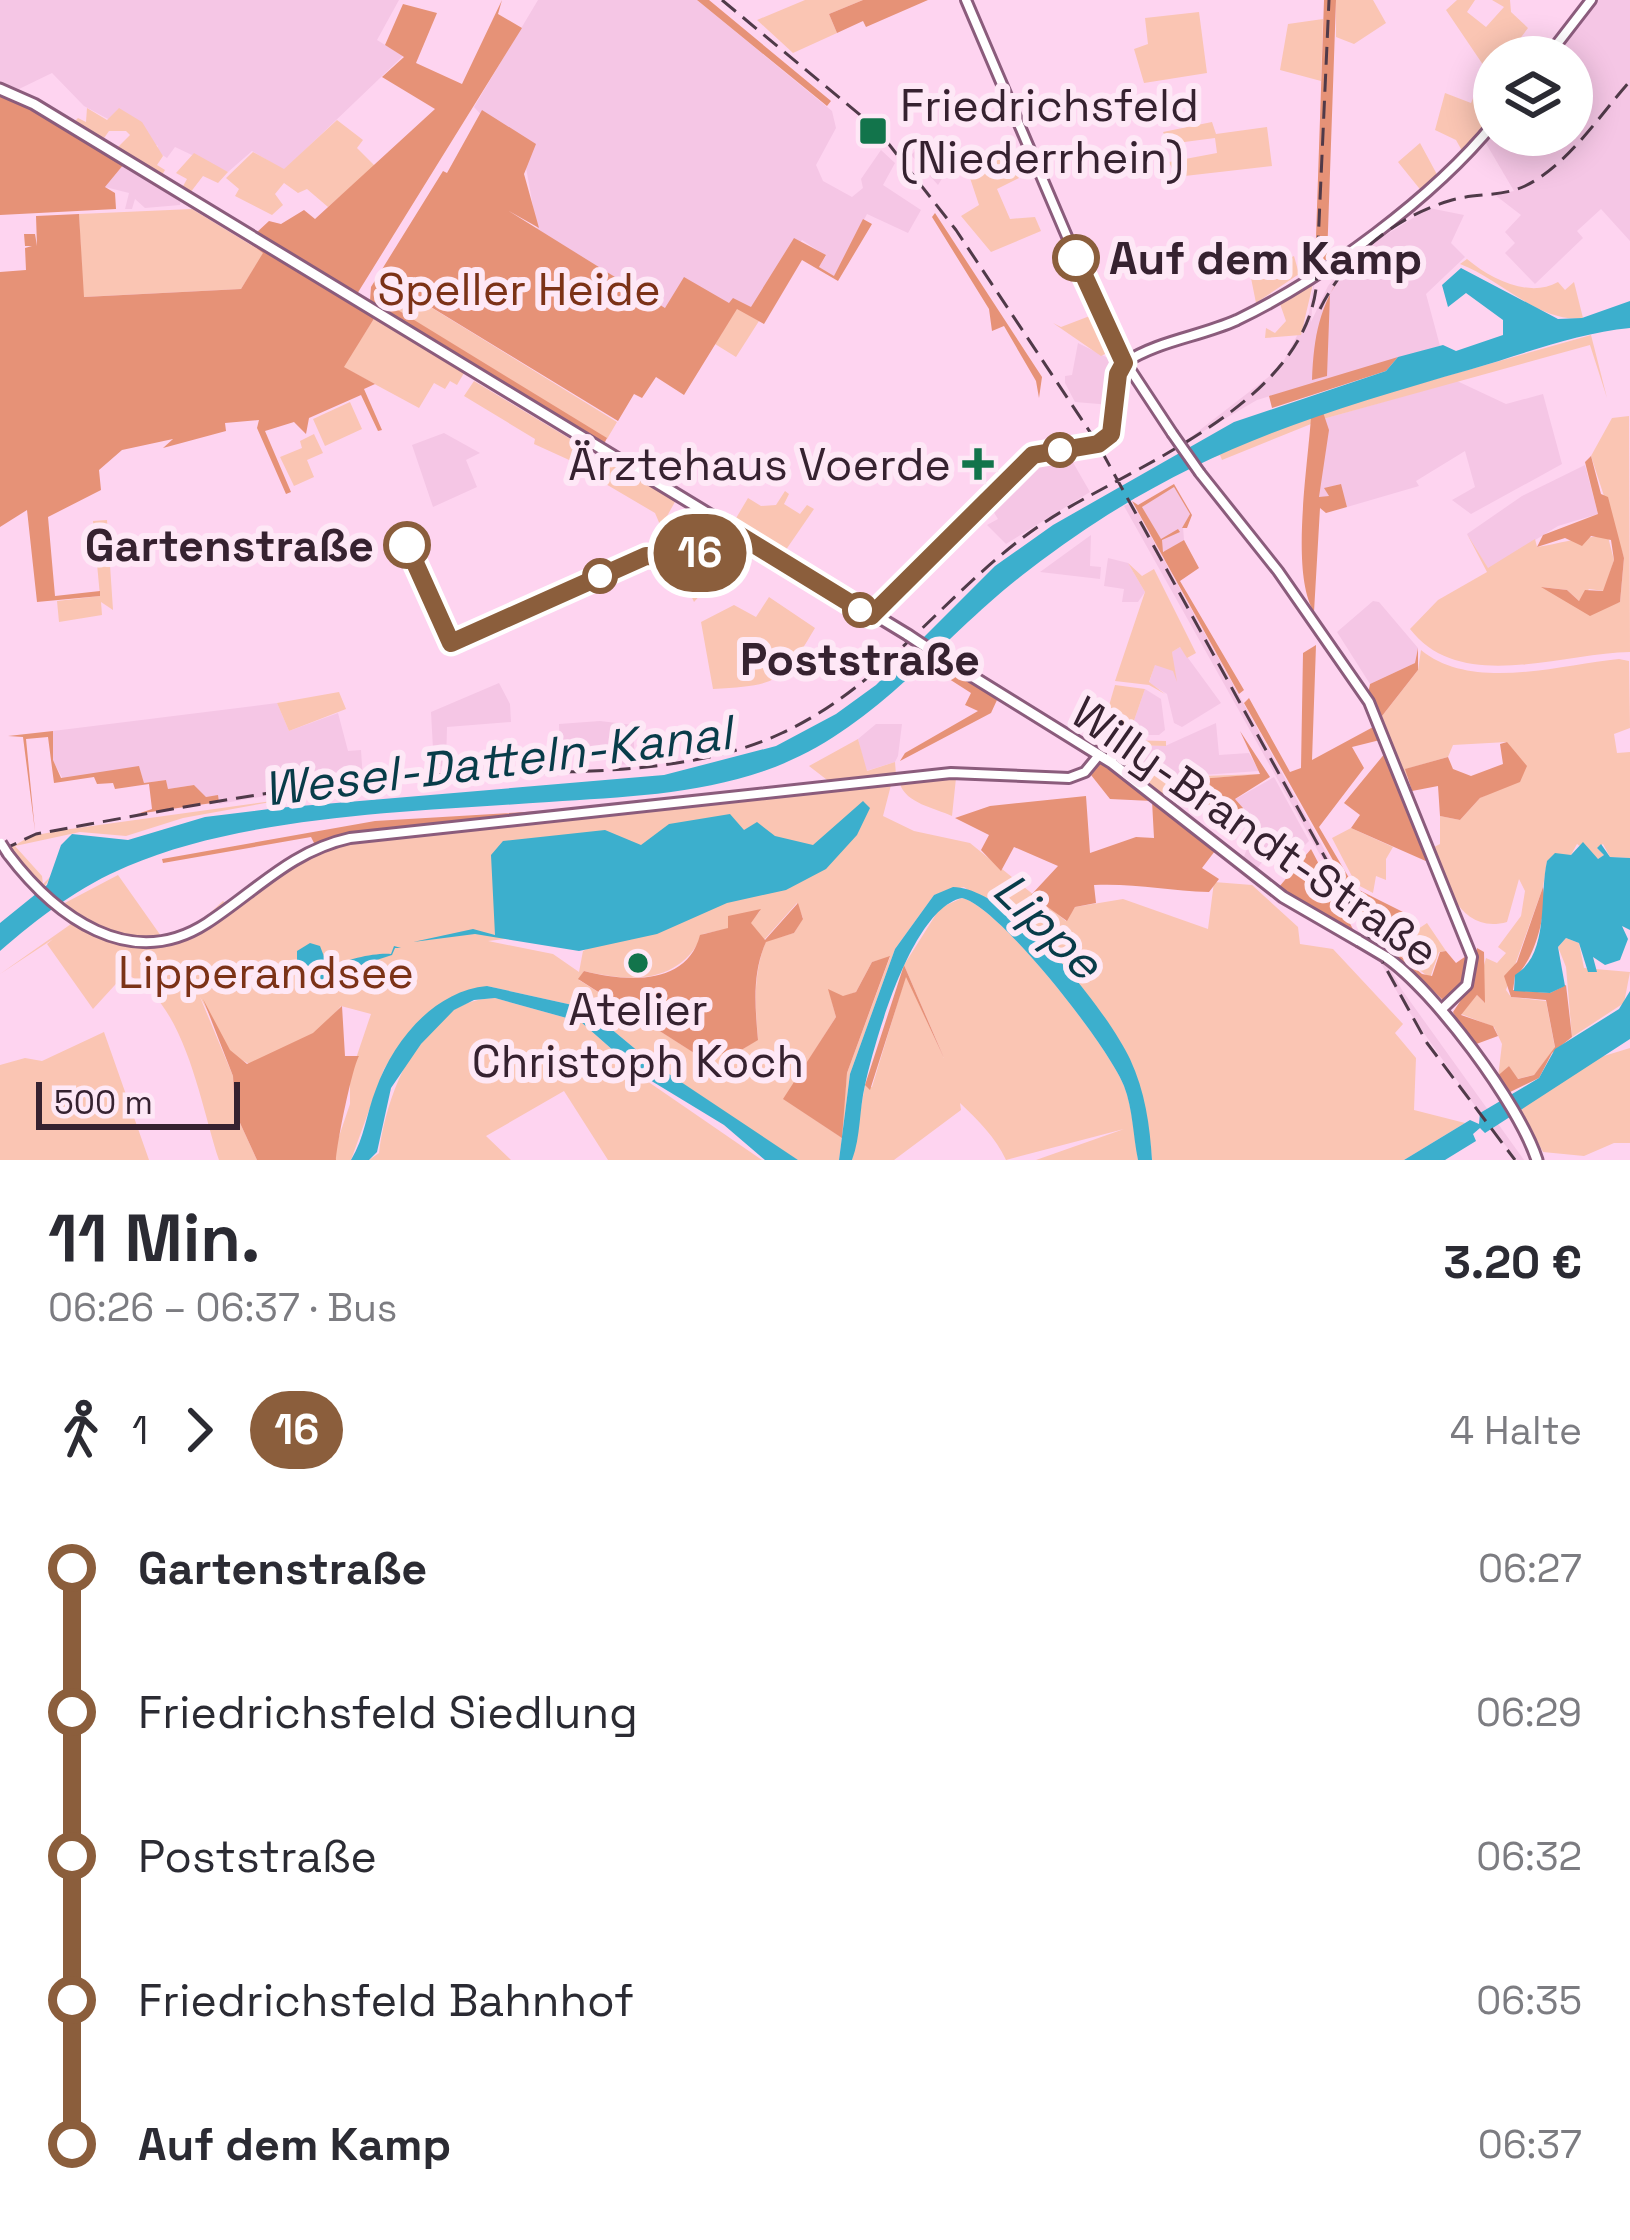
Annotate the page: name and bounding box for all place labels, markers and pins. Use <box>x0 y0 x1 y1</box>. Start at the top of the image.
place label: Friedrichsfeld (Niederrhein) <box>900 77 1199 186</box>
marker: Friedrichsfeld (Niederrhein) <box>857 115 889 147</box>
place label: Auf dem Kamp <box>1109 230 1422 287</box>
marker: Auf dem Kamp <box>1054 236 1098 280</box>
unlabelled marker <box>1044 434 1076 466</box>
place label: Ärztehaus Voerde <box>568 436 951 493</box>
marker: Ärztehaus Voerde <box>962 448 994 480</box>
place label: Gartenstraße <box>85 517 374 574</box>
marker: Gartenstraße <box>385 523 429 567</box>
unlabelled marker <box>584 560 616 592</box>
marker: Poststraße <box>844 594 876 626</box>
place label: Poststraße <box>740 631 980 688</box>
marker: Atelier Christoph Koch <box>625 950 651 976</box>
place label: Atelier Christoph Koch <box>472 981 804 1090</box>

